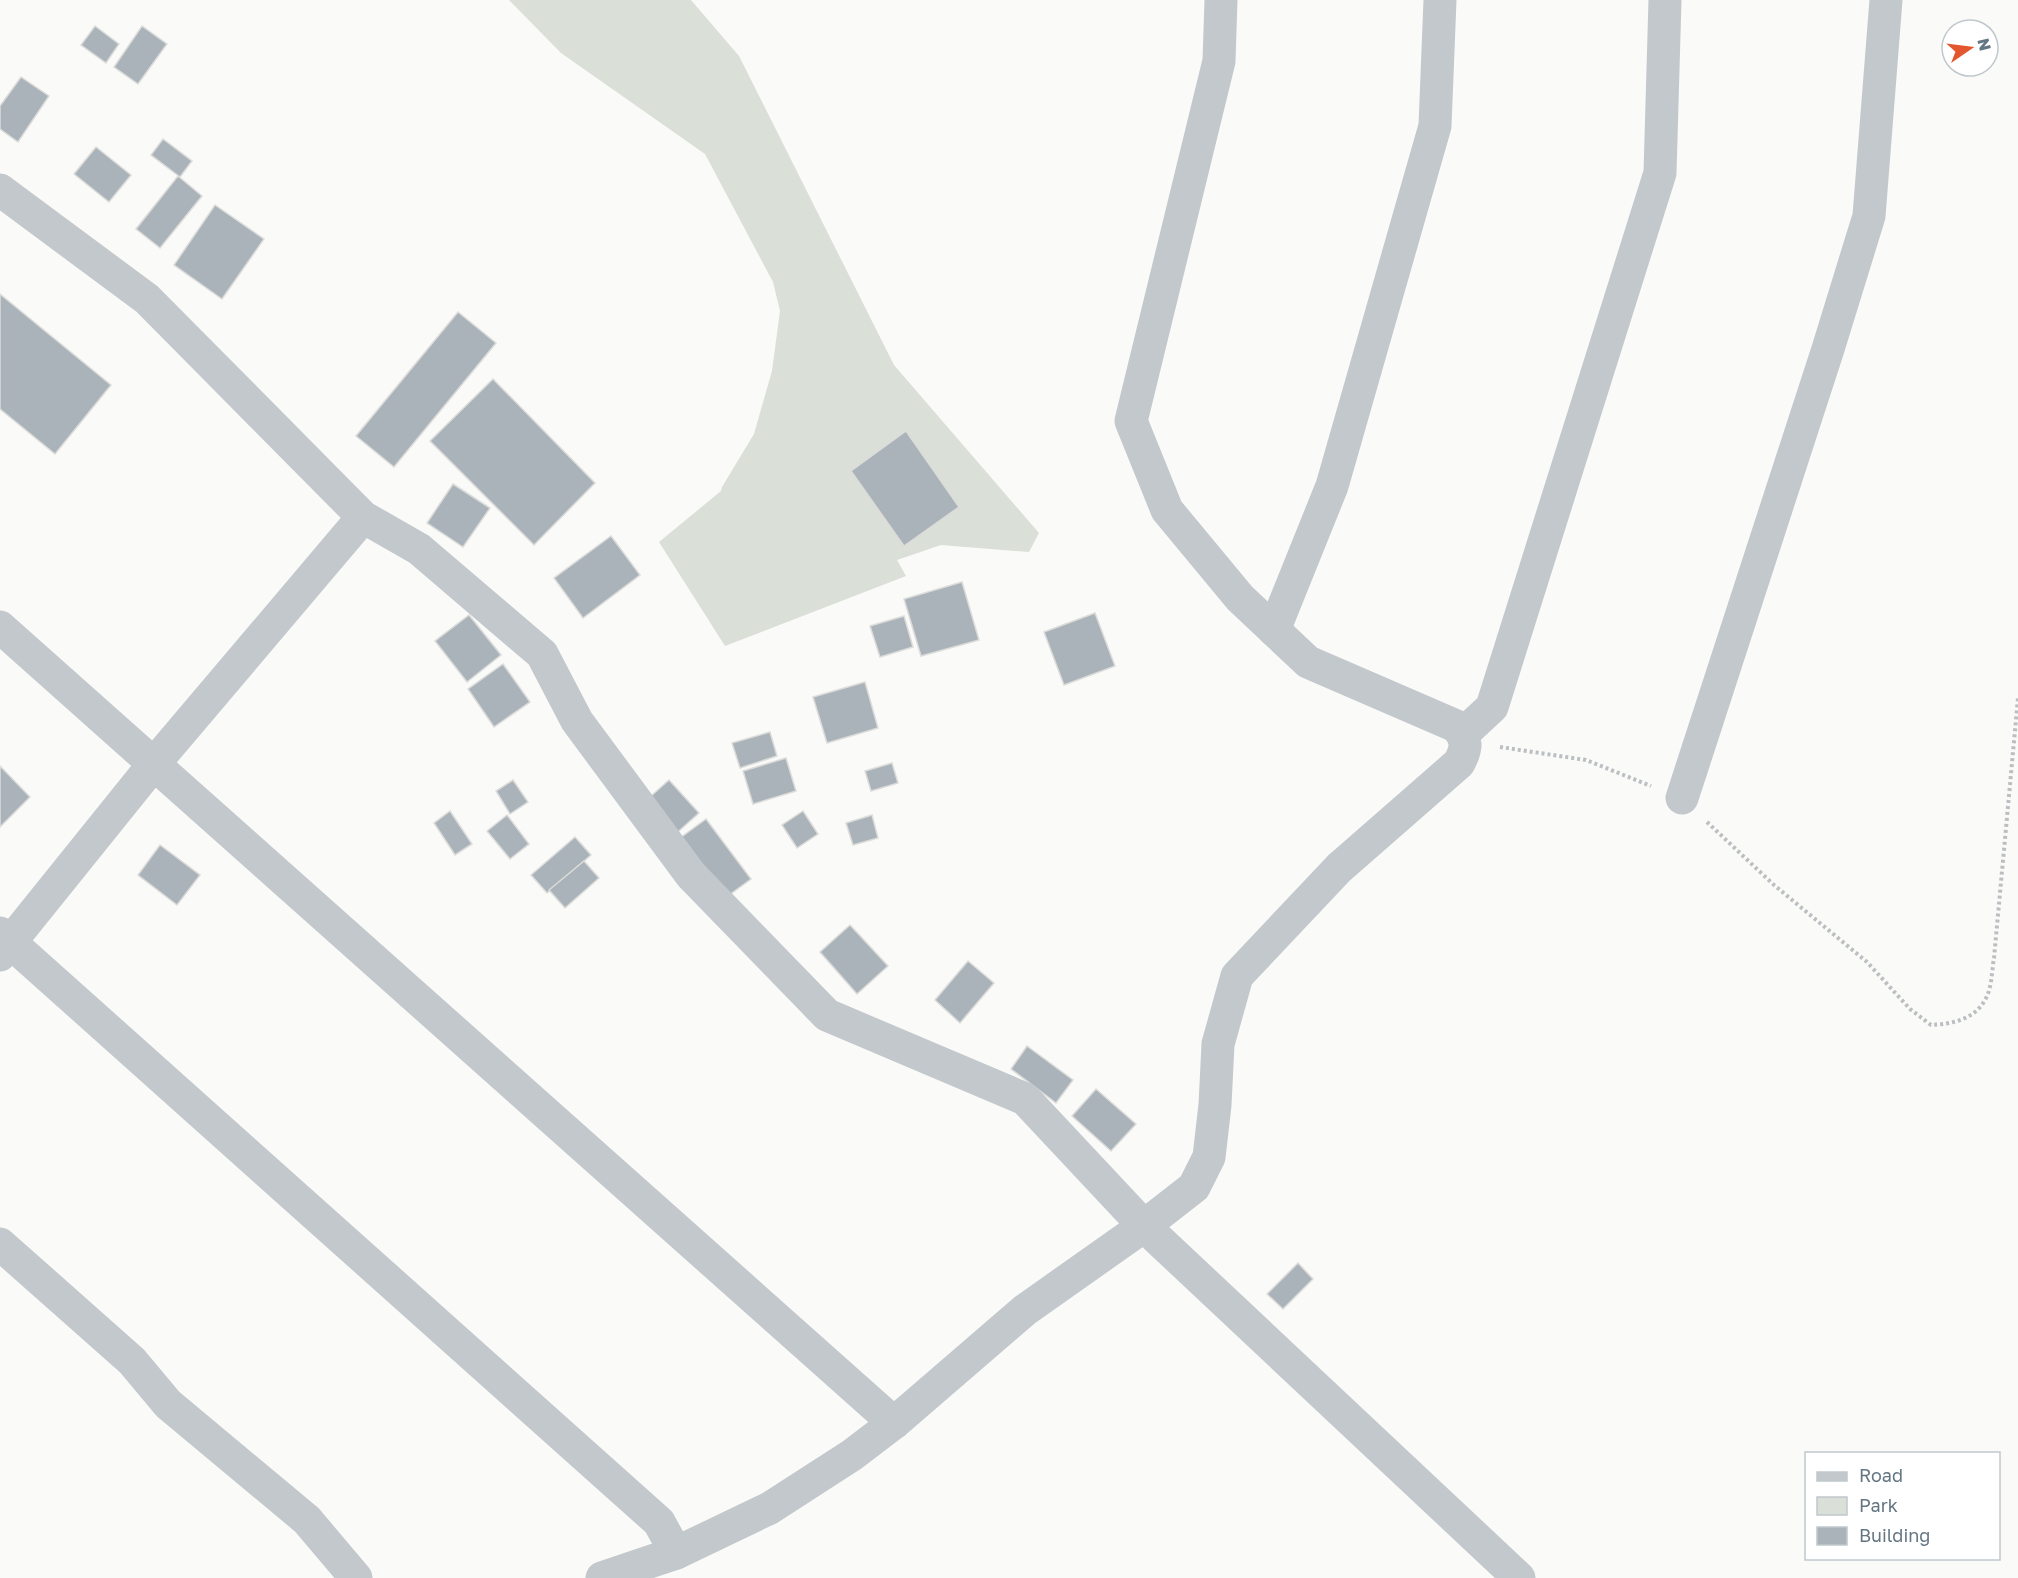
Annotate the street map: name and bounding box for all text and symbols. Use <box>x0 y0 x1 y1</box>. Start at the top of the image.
north arrow <box>1940 18 2000 78</box>
text: N <box>1973 36 1996 53</box>
legend <box>1805 1452 2000 1560</box>
text: Road <box>1859 1464 1903 1486</box>
text: Park <box>1859 1494 1898 1516</box>
text: Building <box>1859 1524 1930 1546</box>

